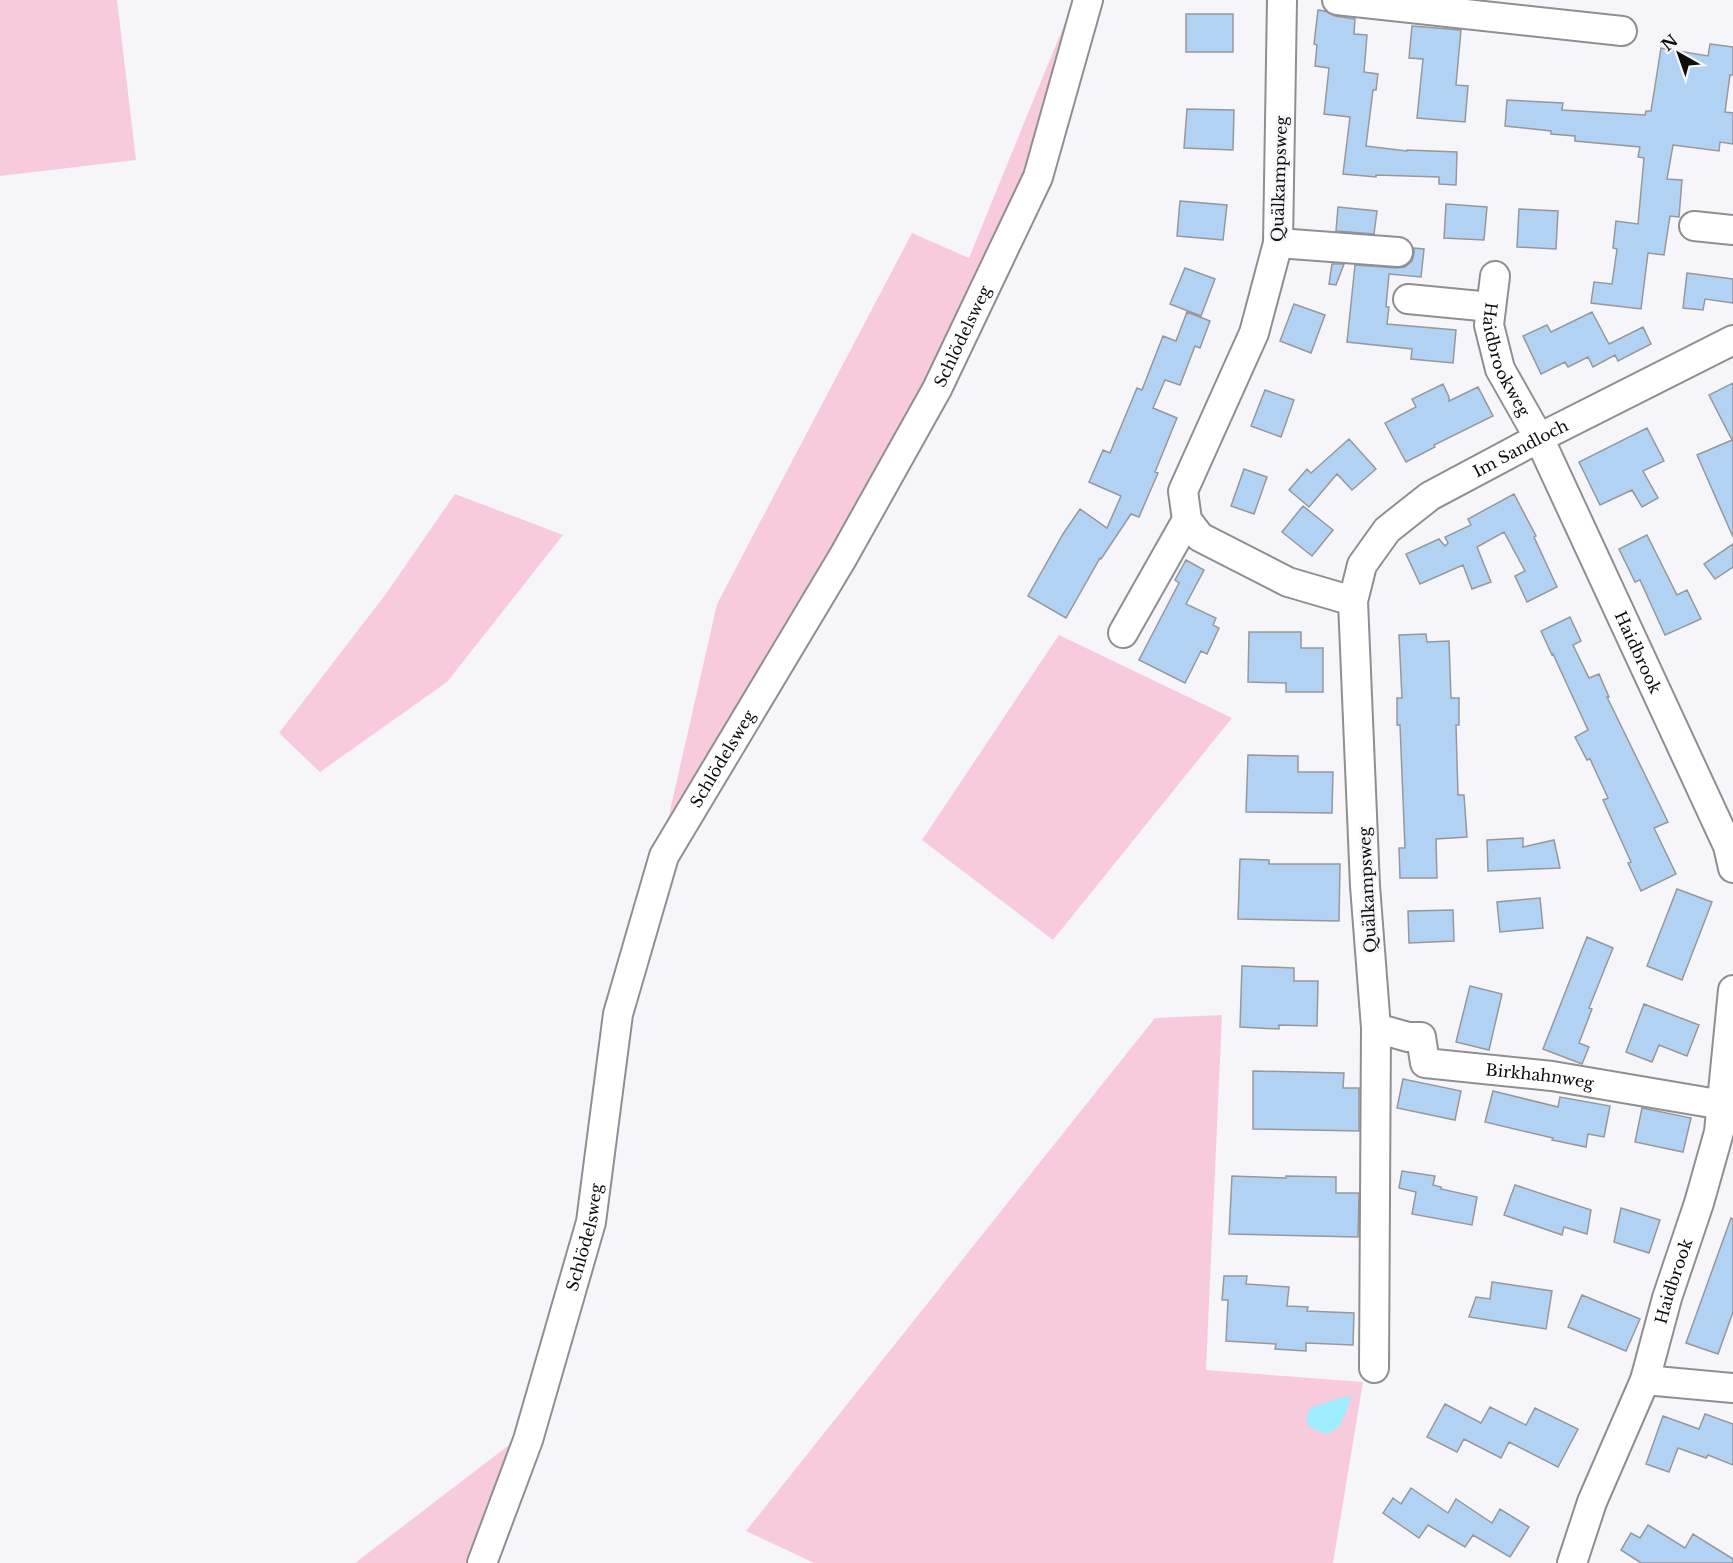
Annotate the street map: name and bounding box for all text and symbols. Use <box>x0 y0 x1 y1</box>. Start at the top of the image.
north arrow <box>1649 24 1709 84</box>
text: N <box>1657 30 1682 55</box>
street label: Quälkampsweg <box>1267 115 1291 242</box>
street label: Schlödelsweg <box>929 282 995 390</box>
street label: Haidbrookweg <box>1479 301 1535 420</box>
street label: Im Sandloch <box>1469 415 1571 481</box>
street label: Haidbrook <box>1610 608 1666 697</box>
street label: Schlödelsweg <box>685 706 759 811</box>
street label: Quälkampsweg <box>1354 826 1380 953</box>
street label: Birkhahnweg <box>1485 1059 1596 1093</box>
street label: Schlödelsweg <box>562 1182 606 1293</box>
street label: Haidbrook <box>1650 1236 1696 1326</box>

